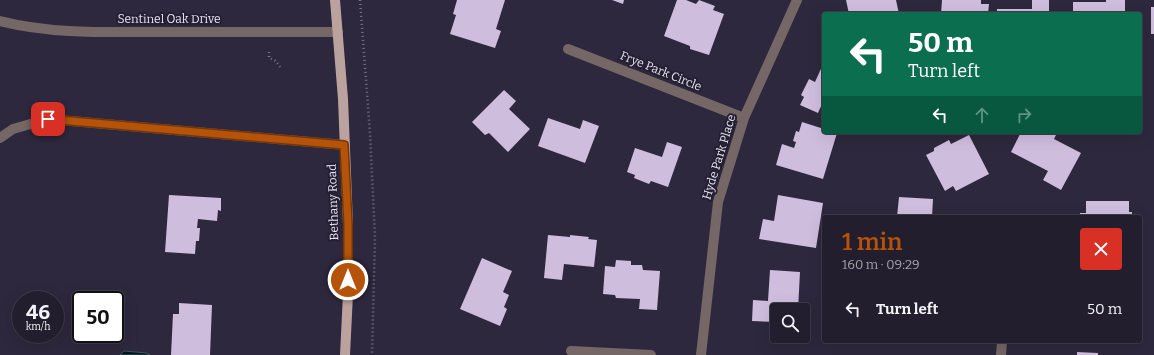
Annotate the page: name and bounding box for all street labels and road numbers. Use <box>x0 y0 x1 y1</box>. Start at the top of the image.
street label: Sentinel Oak Drive <box>117 12 221 26</box>
street label: Frye Park Circle <box>618 48 704 94</box>
street label: Hyde Park Place <box>699 113 739 201</box>
street label: Bethany Road <box>325 163 341 241</box>

